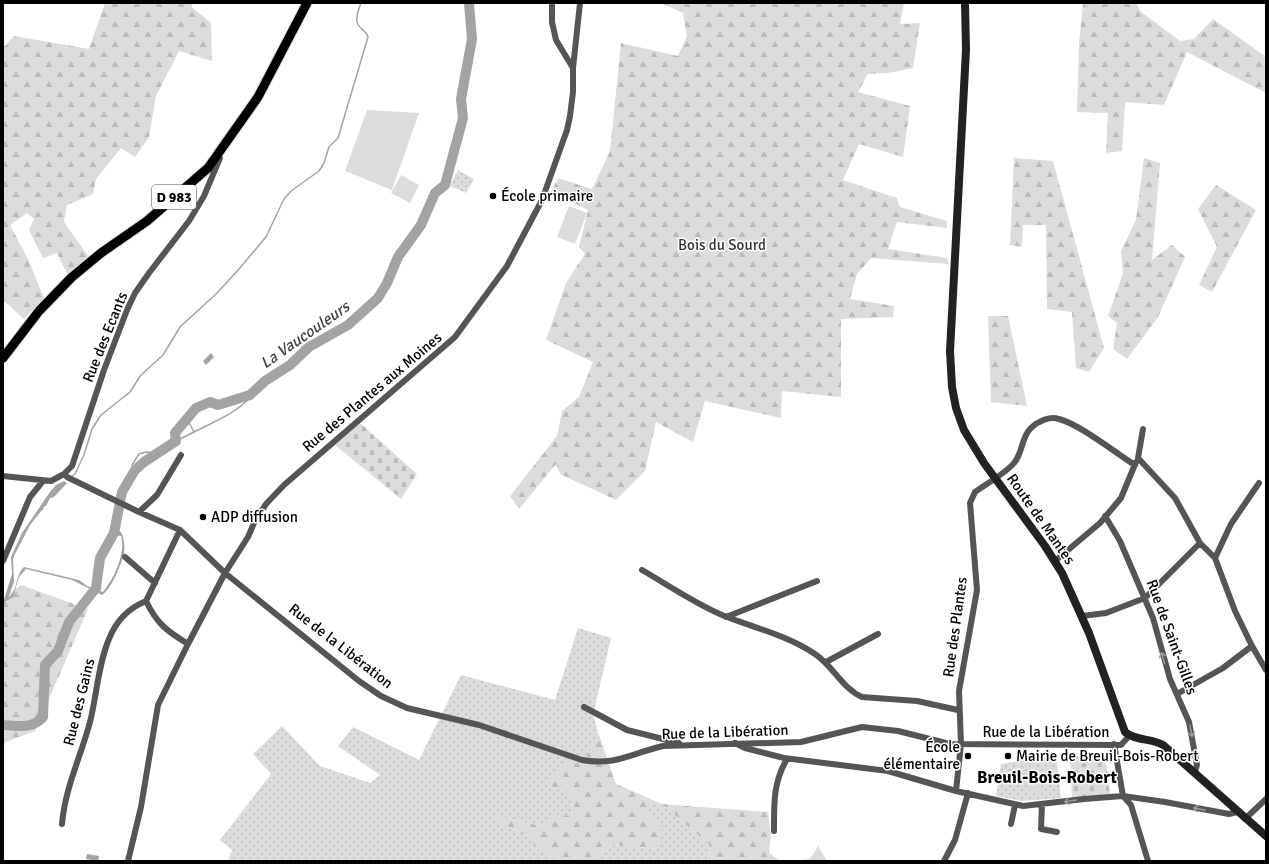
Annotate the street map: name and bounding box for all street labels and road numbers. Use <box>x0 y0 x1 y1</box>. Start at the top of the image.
road number: D 983 <box>152 185 196 209</box>
street label: Rue des Ecants <box>79 289 131 385</box>
street label: Rue des Plantes aux Moines <box>299 328 446 456</box>
street label: Route de Mantes <box>1003 470 1079 568</box>
street label: Rue des Plantes <box>939 575 971 678</box>
street label: Rue de Saint-Gilles <box>1143 577 1201 698</box>
street label: Rue de la Libération <box>285 600 397 692</box>
street label: Rue des Gains <box>59 656 99 747</box>
street label: Rue de la Libération <box>661 721 789 743</box>
street label: Rue de la Libération <box>982 723 1110 741</box>

